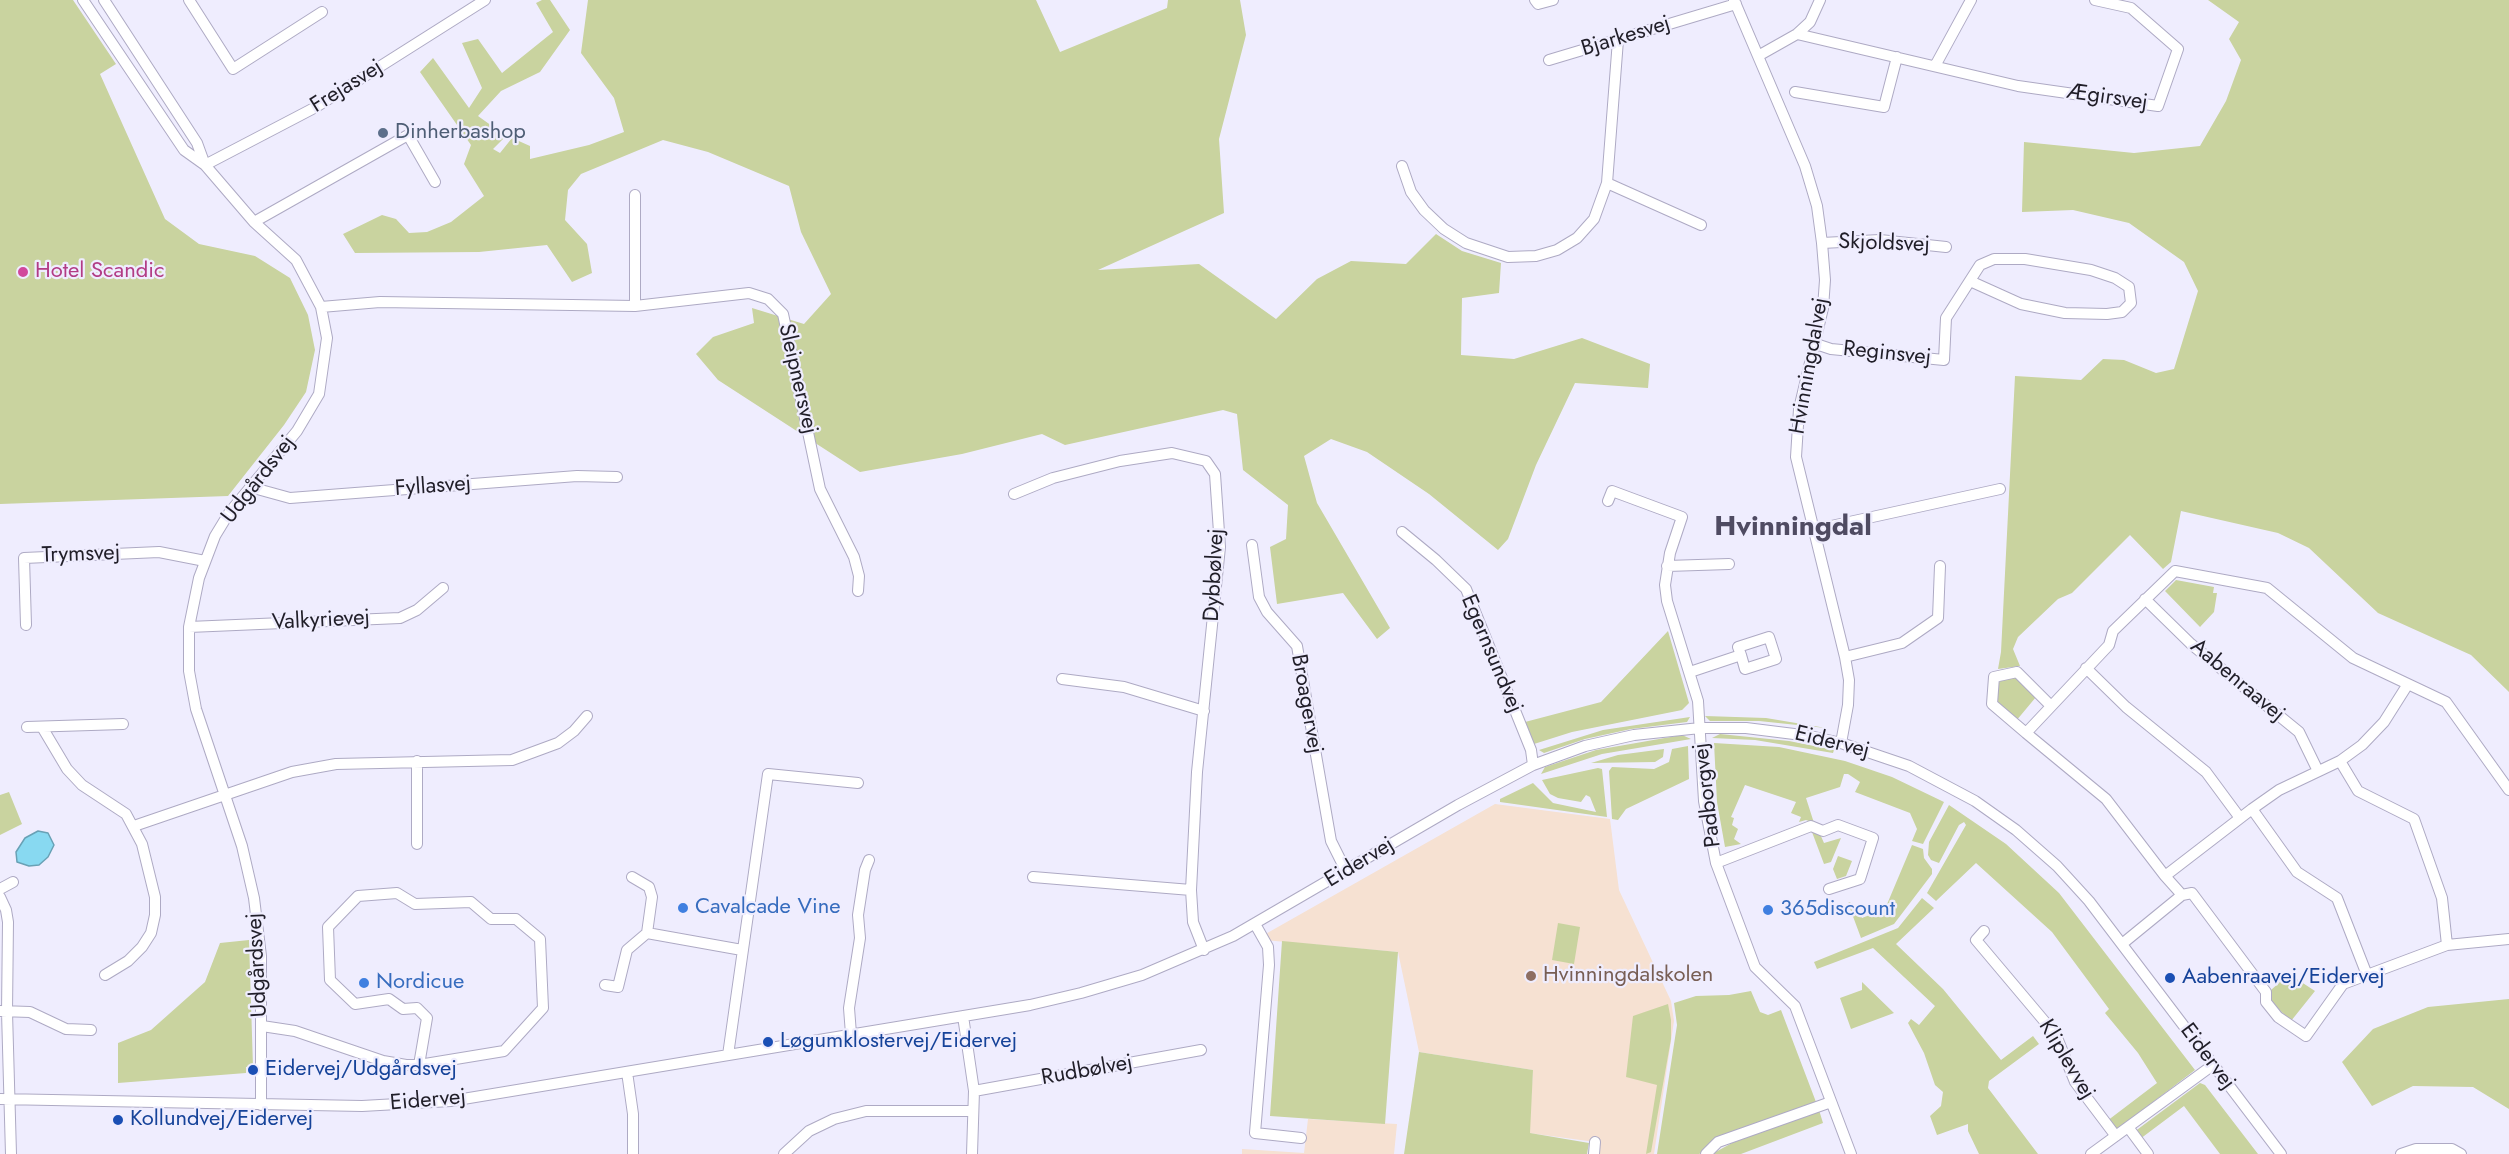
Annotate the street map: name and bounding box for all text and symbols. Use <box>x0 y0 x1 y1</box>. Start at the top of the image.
street label: Bjarkesvej <box>1578 11 1674 63</box>
street label: Frejasvej <box>306 55 388 119</box>
street label: Ægirsvej <box>2065 79 2149 117</box>
place label: Dinherbashop <box>395 120 526 146</box>
marker: Dinherbashop <box>376 126 390 140</box>
street label: Skjoldsvej <box>1838 229 1930 259</box>
place label: Hotel Scandic <box>35 259 164 285</box>
marker: Hotel Scandic <box>16 265 30 279</box>
street label: Hvinningdalvej <box>1785 296 1835 436</box>
street label: Sleipnersvej <box>772 321 822 437</box>
street label: Reginsvej <box>1842 336 1932 372</box>
street label: Udgårdsvej <box>216 431 302 529</box>
street label: Fyllasvej <box>394 471 472 503</box>
district label: Hvinningdal <box>1714 511 1872 545</box>
street label: Dybbølvej <box>1199 528 1231 622</box>
street label: Trymsvej <box>41 540 121 570</box>
street label: Egernsundvej <box>1454 591 1528 717</box>
street label: Valkyrievej <box>271 605 371 637</box>
street label: Aabenraavej <box>2184 634 2290 728</box>
street label: Broagervej <box>1284 652 1328 756</box>
street label: Eidervej <box>1792 721 1872 765</box>
street label: Padborgvej <box>1688 741 1728 849</box>
street label: Eidervej <box>1321 832 1399 894</box>
place label: Cavalcade Vine <box>695 895 841 921</box>
place label: 365discount <box>1780 897 1895 923</box>
marker: Cavalcade Vine <box>676 901 690 915</box>
marker: 365discount <box>1761 903 1775 917</box>
street label: Udgårdsvej <box>242 912 274 1018</box>
place label: Hvinningdalskolen <box>1543 963 1713 989</box>
place label: Aabenraavej/Eidervej <box>2182 965 2385 991</box>
marker: Hvinningdalskolen <box>1524 969 1538 983</box>
place label: Nordicue <box>376 970 464 996</box>
marker: Aabenraavej/Eidervej <box>2163 971 2177 985</box>
marker: Nordicue <box>357 976 371 990</box>
street label: Kliplevvej <box>2032 1015 2100 1105</box>
street label: Eidervej <box>2174 1019 2240 1095</box>
place label: Løgumklostervej/Eidervej <box>780 1029 1017 1055</box>
marker: Løgumklostervej/Eidervej <box>761 1035 775 1049</box>
street label: Rudbølvej <box>1039 1050 1135 1092</box>
place label: Eidervej/Udgårdsvej <box>265 1057 457 1083</box>
marker: Eidervej/Udgårdsvej <box>246 1063 260 1077</box>
street label: Eidervej <box>389 1085 467 1117</box>
place label: Kollundvej/Eidervej <box>130 1107 313 1133</box>
marker: Kollundvej/Eidervej <box>111 1113 125 1127</box>

